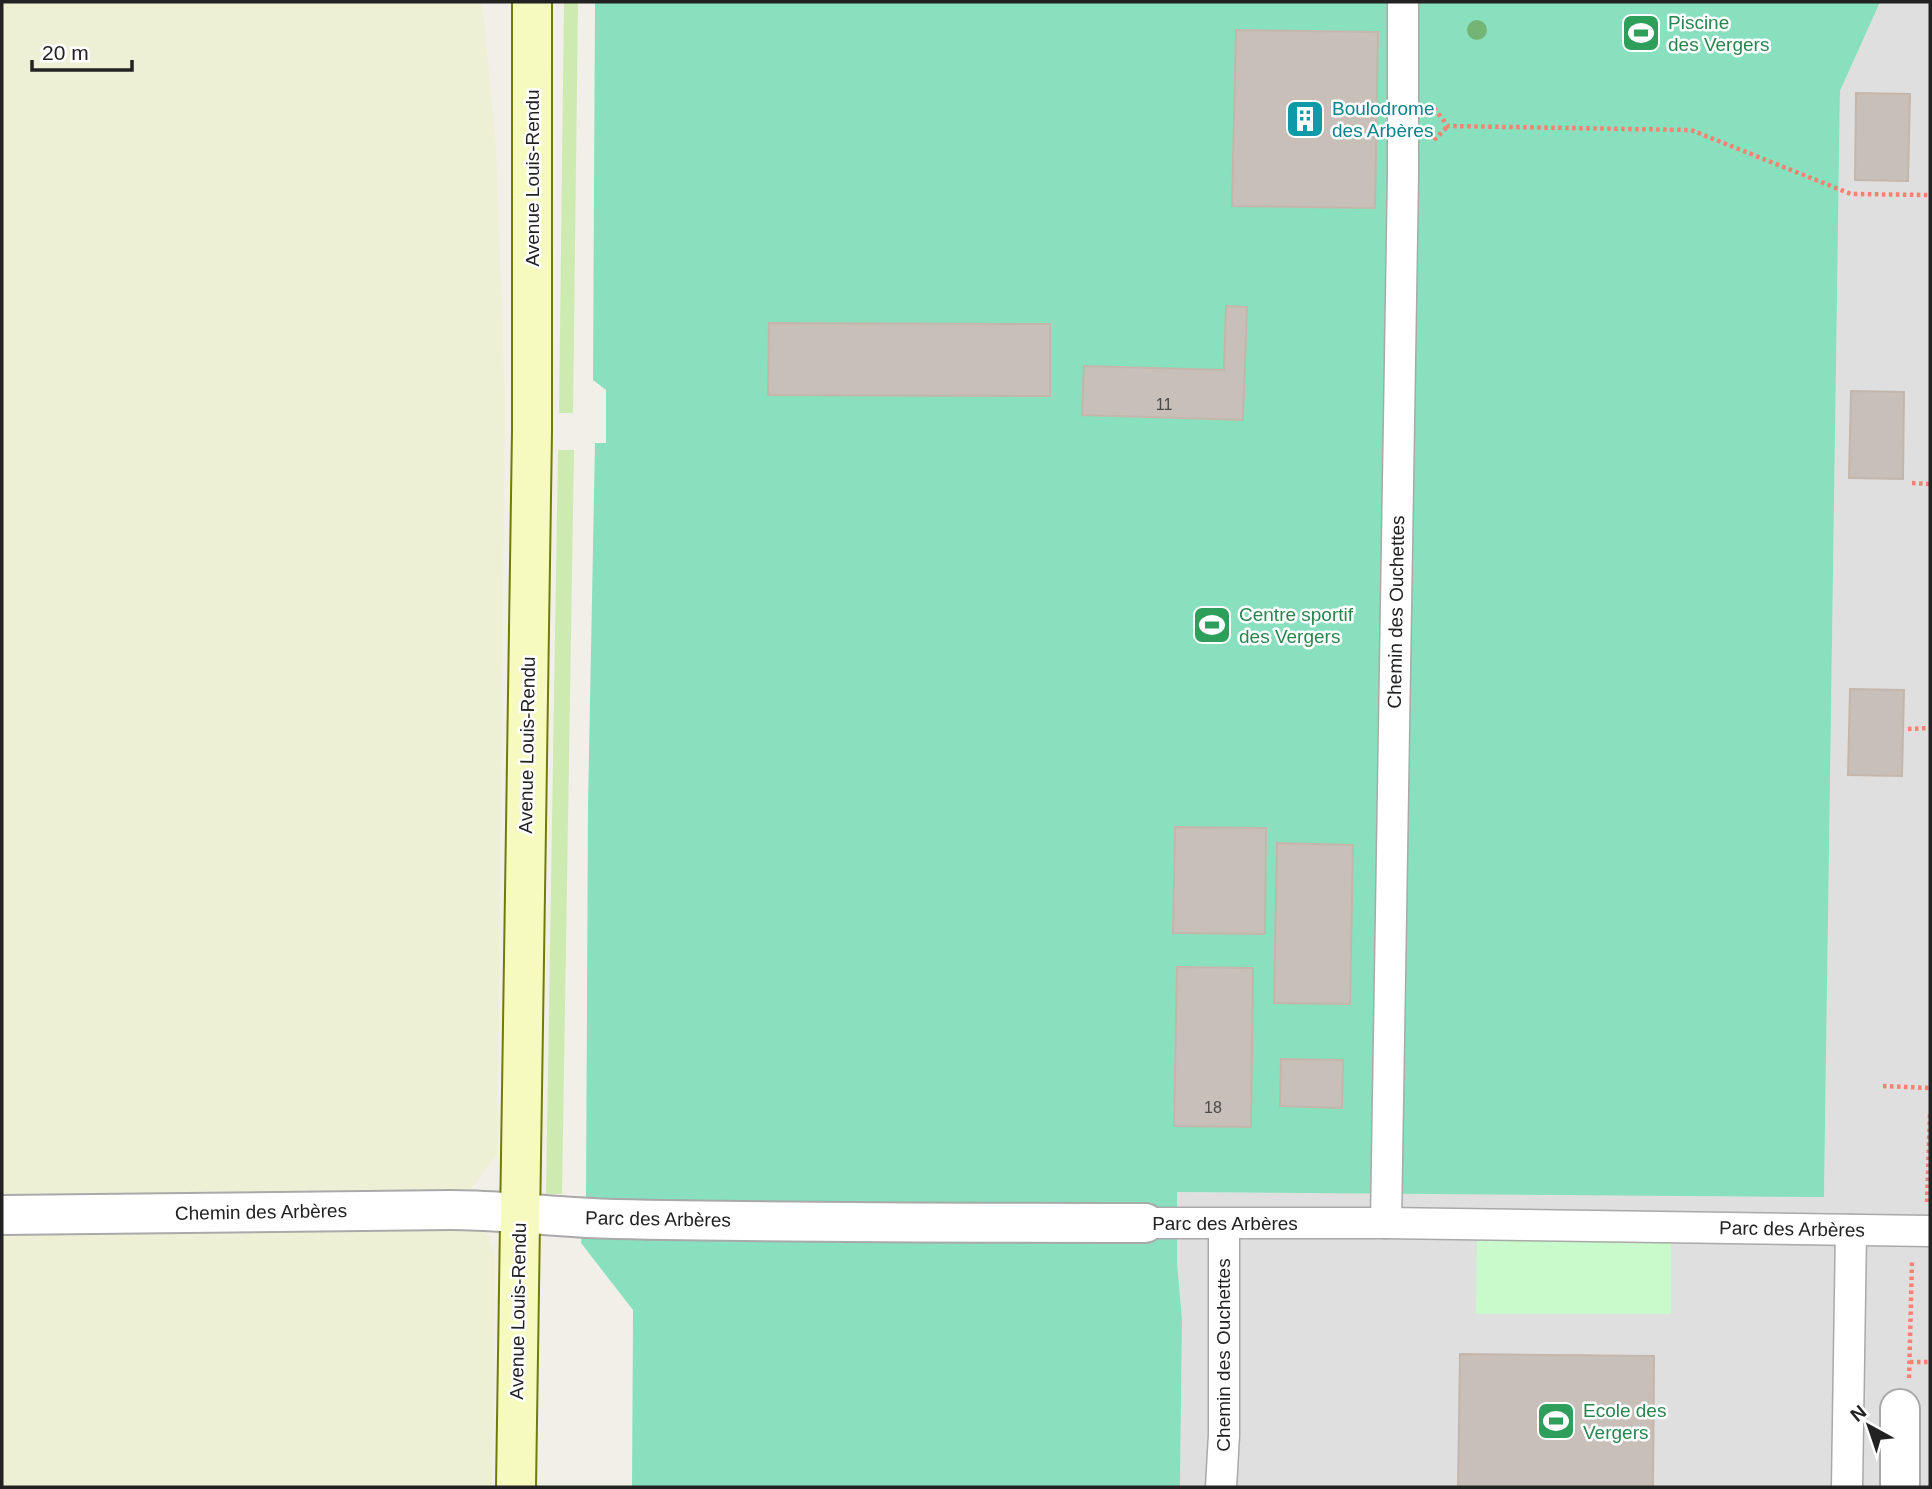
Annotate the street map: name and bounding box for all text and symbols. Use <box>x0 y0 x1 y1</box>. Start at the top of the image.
sports icon: Piscine des Vergers <box>1620 12 1662 54</box>
place label: Piscine des Vergers <box>1668 12 1769 55</box>
scale bar <box>32 28 131 72</box>
text: 20 m <box>42 41 89 64</box>
street label: Avenue Louis-Rendu <box>522 89 543 267</box>
building icon: Boulodrome des Arbères <box>1284 98 1326 140</box>
place label: Boulodrome des Arbères <box>1332 98 1434 141</box>
house number: 11 <box>1156 396 1172 413</box>
street label: Chemin des Ouchettes <box>1384 515 1408 709</box>
sports icon: Centre sportif des Vergers <box>1191 604 1233 646</box>
place label: Centre sportif des Vergers <box>1239 604 1354 647</box>
street label: Avenue Louis-Rendu <box>515 656 539 834</box>
house number: 18 <box>1204 1099 1222 1116</box>
street label: Chemin des Arbères <box>175 1200 347 1224</box>
street label: Parc des Arbères <box>585 1207 731 1231</box>
street label: Parc des Arbères <box>1152 1213 1298 1234</box>
street label: Parc des Arbères <box>1719 1217 1865 1241</box>
street label: Avenue Louis-Rendu <box>506 1222 530 1400</box>
street label: Chemin des Ouchettes <box>1213 1258 1234 1452</box>
north arrow <box>1834 1391 1904 1461</box>
sports icon: Ecole des Vergers <box>1535 1400 1577 1442</box>
place label: Ecole des Vergers <box>1583 1400 1666 1443</box>
text: N <box>1846 1401 1870 1426</box>

